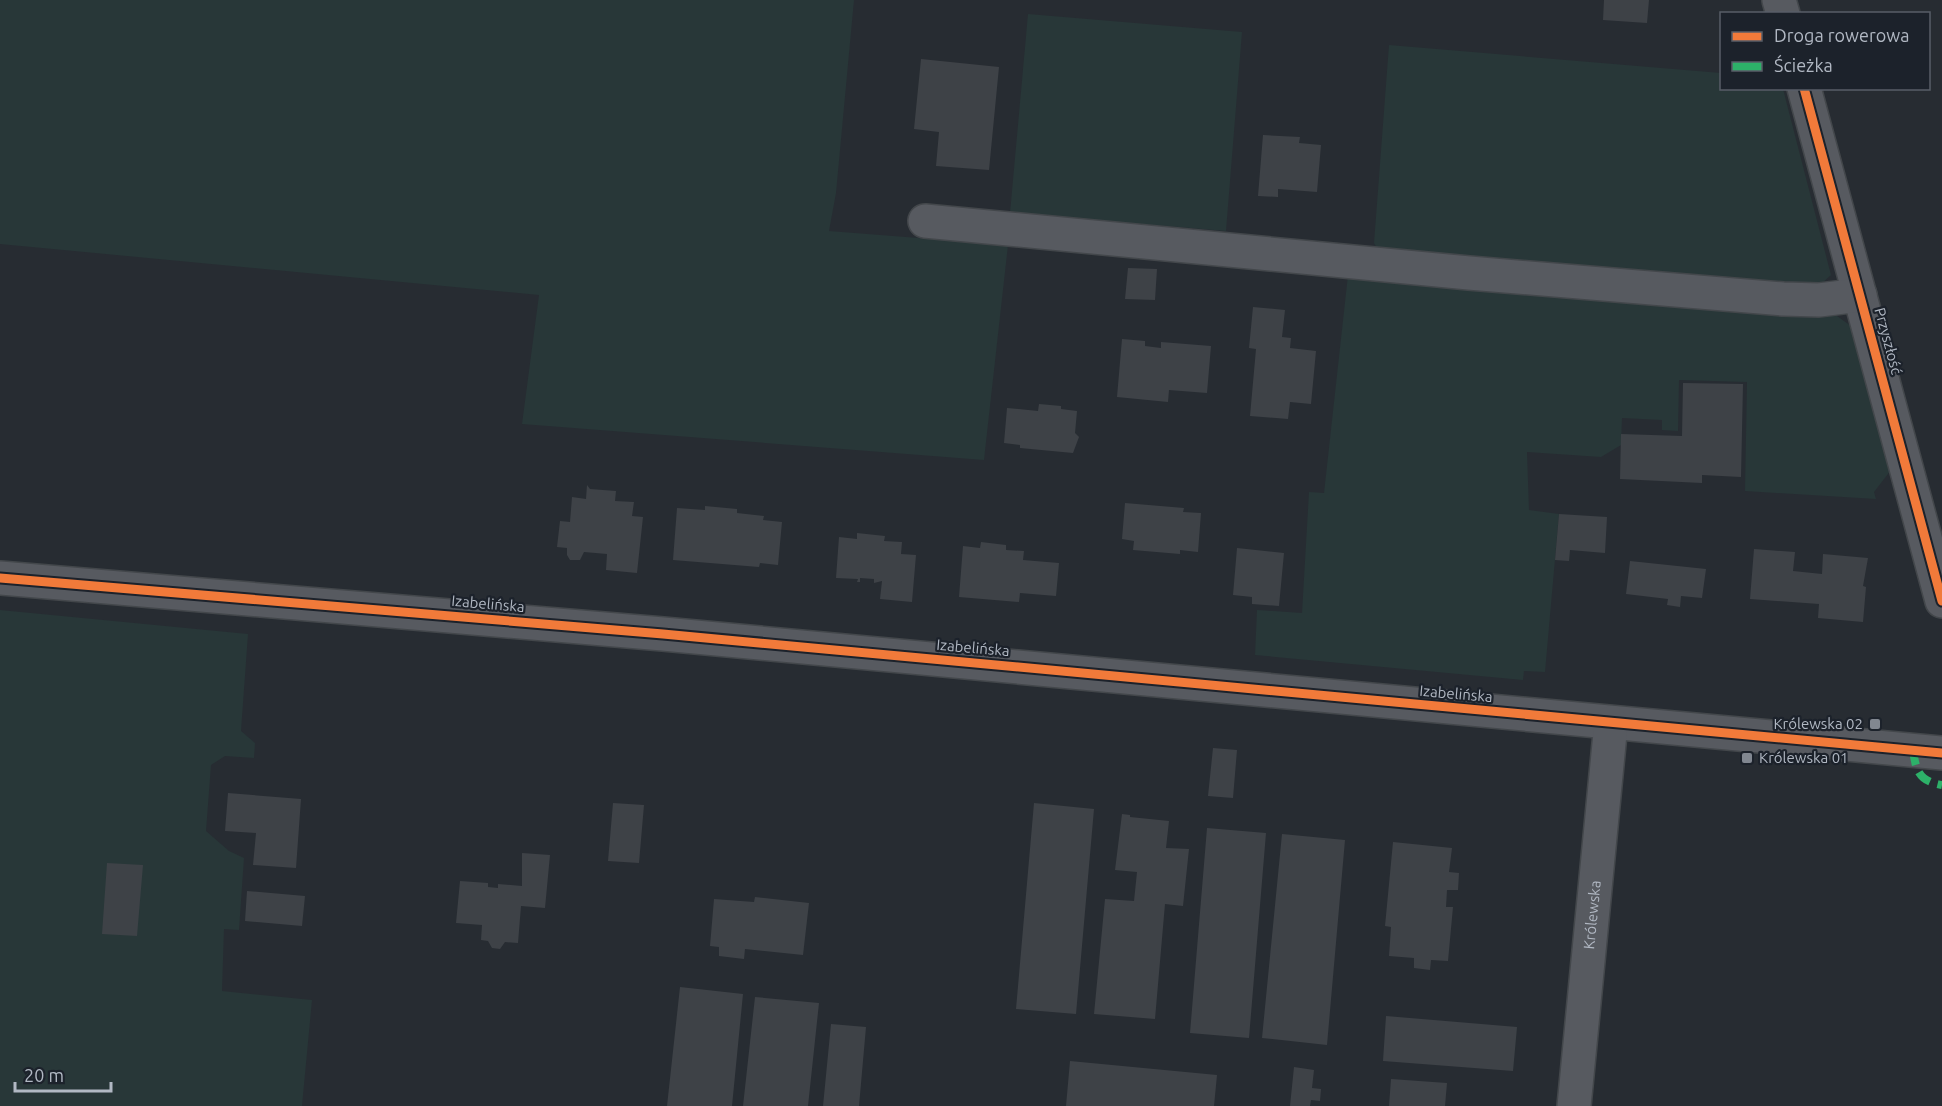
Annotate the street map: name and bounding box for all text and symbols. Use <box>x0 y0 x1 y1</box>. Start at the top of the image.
legend <box>1720 12 1930 90</box>
text: Droga rowerowa <box>1774 25 1910 45</box>
text: Ścieżka <box>1774 54 1833 75</box>
street label: Przyszłość <box>1871 306 1906 376</box>
street label: Izabelińska <box>451 592 525 615</box>
street label: Izabelińska <box>936 636 1010 659</box>
street label: Izabelińska <box>1419 682 1493 705</box>
place label: Królewska 02 <box>1773 715 1863 732</box>
marker: Królewska 02 <box>1868 717 1882 731</box>
place label: Królewska 01 <box>1759 749 1849 766</box>
marker: Królewska 01 <box>1740 751 1754 765</box>
street label: Królewska <box>1580 880 1604 950</box>
scale bar <box>15 1055 111 1093</box>
text: 20 m <box>24 1065 64 1085</box>

